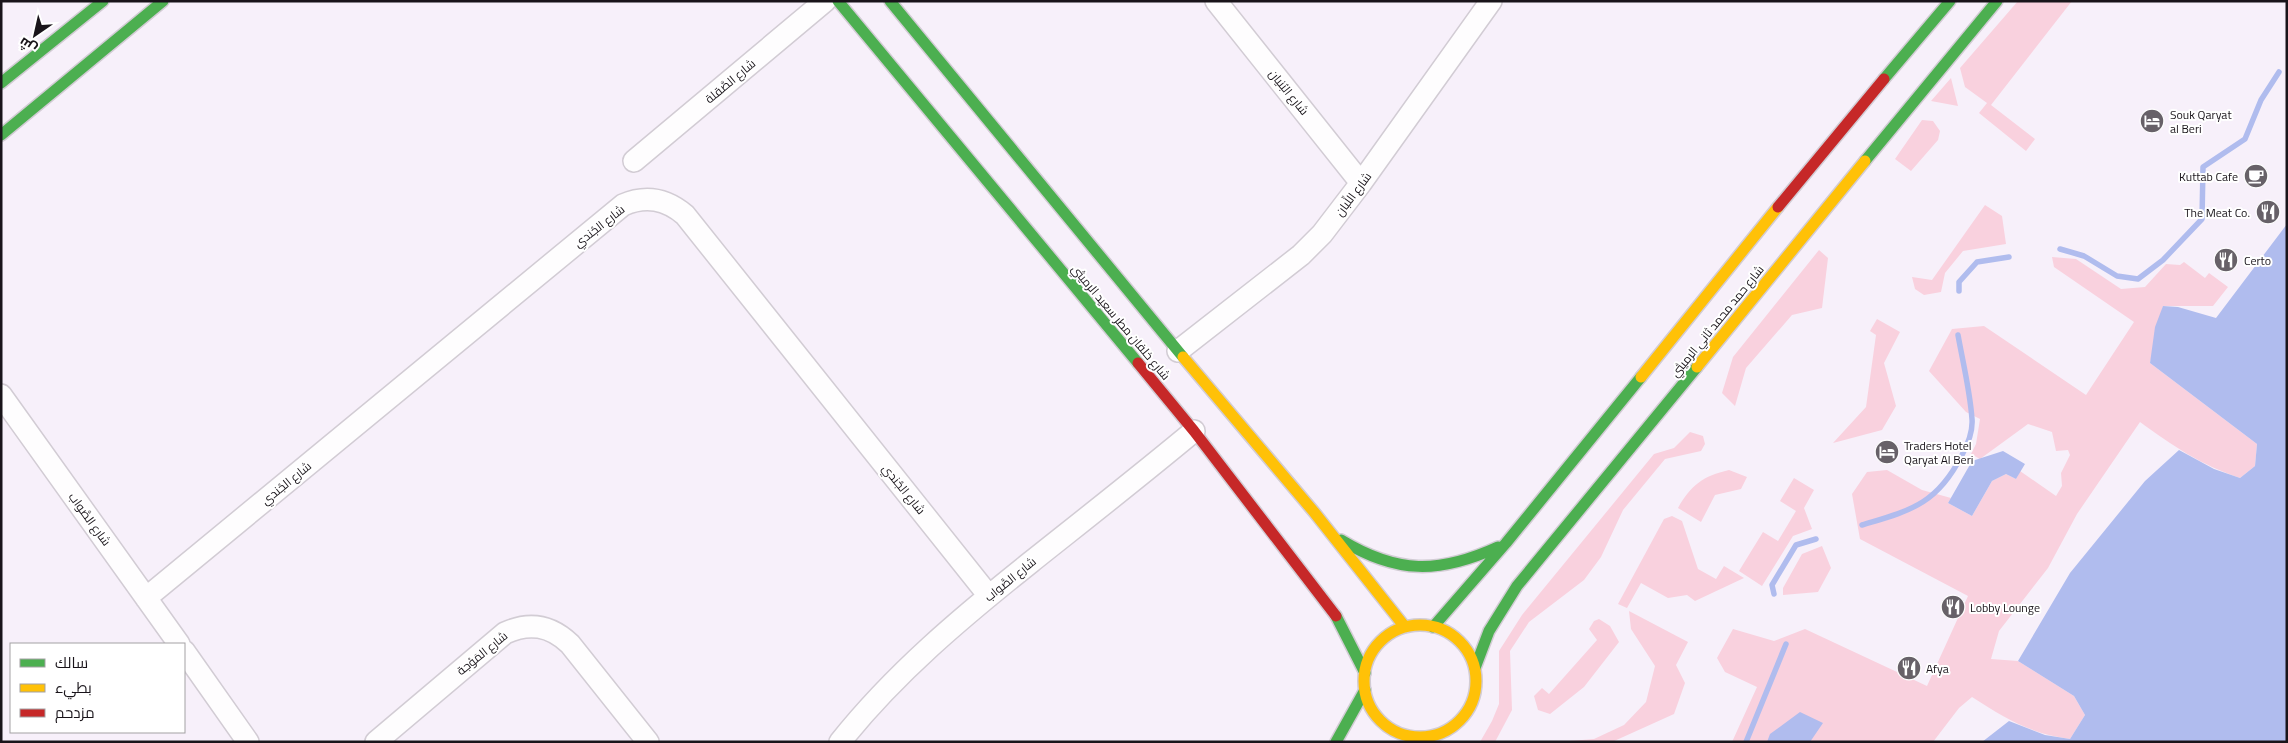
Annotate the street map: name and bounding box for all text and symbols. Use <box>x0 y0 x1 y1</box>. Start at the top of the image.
north arrow <box>10 10 60 60</box>
text: ش <box>14 32 41 60</box>
street label: شارع الصَّقلة <box>701 54 760 108</box>
street label: شارع البُنيان <box>1264 65 1314 119</box>
place label: Souk Qaryat al Beri <box>2170 105 2232 138</box>
hotel icon: Souk Qaryat al Beri <box>2139 108 2165 134</box>
cafe icon: Kuttab Cafe <box>2243 163 2269 189</box>
place label: Kuttab Cafe <box>2179 167 2238 186</box>
street label: شارع اللِّبان <box>1330 168 1376 220</box>
restaurant icon: The Meat Co. <box>2255 199 2281 225</box>
street label: شارع الجُندي <box>569 200 629 253</box>
place label: The Meat Co. <box>2184 203 2250 222</box>
restaurant icon: Certo <box>2213 247 2239 273</box>
place label: Certo <box>2244 251 2271 270</box>
street label: شارع خلفان مطر سعيد الرميثي <box>1066 260 1175 385</box>
street label: شارع حمد محمد ثاني الرميثي <box>1666 261 1769 382</box>
place label: Traders Hotel Qaryat Al Beri <box>1904 436 1973 469</box>
hotel icon: Traders Hotel Qaryat Al Beri <box>1874 439 1900 465</box>
street label: شارع الجُندي <box>257 457 316 510</box>
street label: شارع الجُندي <box>877 460 930 519</box>
street label: شارع الصَّواب <box>64 488 116 550</box>
street label: شارع الصَّواب <box>980 552 1040 606</box>
restaurant icon: Lobby Lounge <box>1940 594 1966 620</box>
place label: Lobby Lounge <box>1970 598 2040 617</box>
street label: شارع المَوْجة <box>452 626 512 680</box>
legend <box>10 643 185 733</box>
text: سالك <box>55 651 88 674</box>
restaurant icon: Afya <box>1896 655 1922 681</box>
place label: Afya <box>1926 659 1949 678</box>
text: بطيء <box>55 676 92 700</box>
text: مزدحم <box>55 701 95 724</box>

